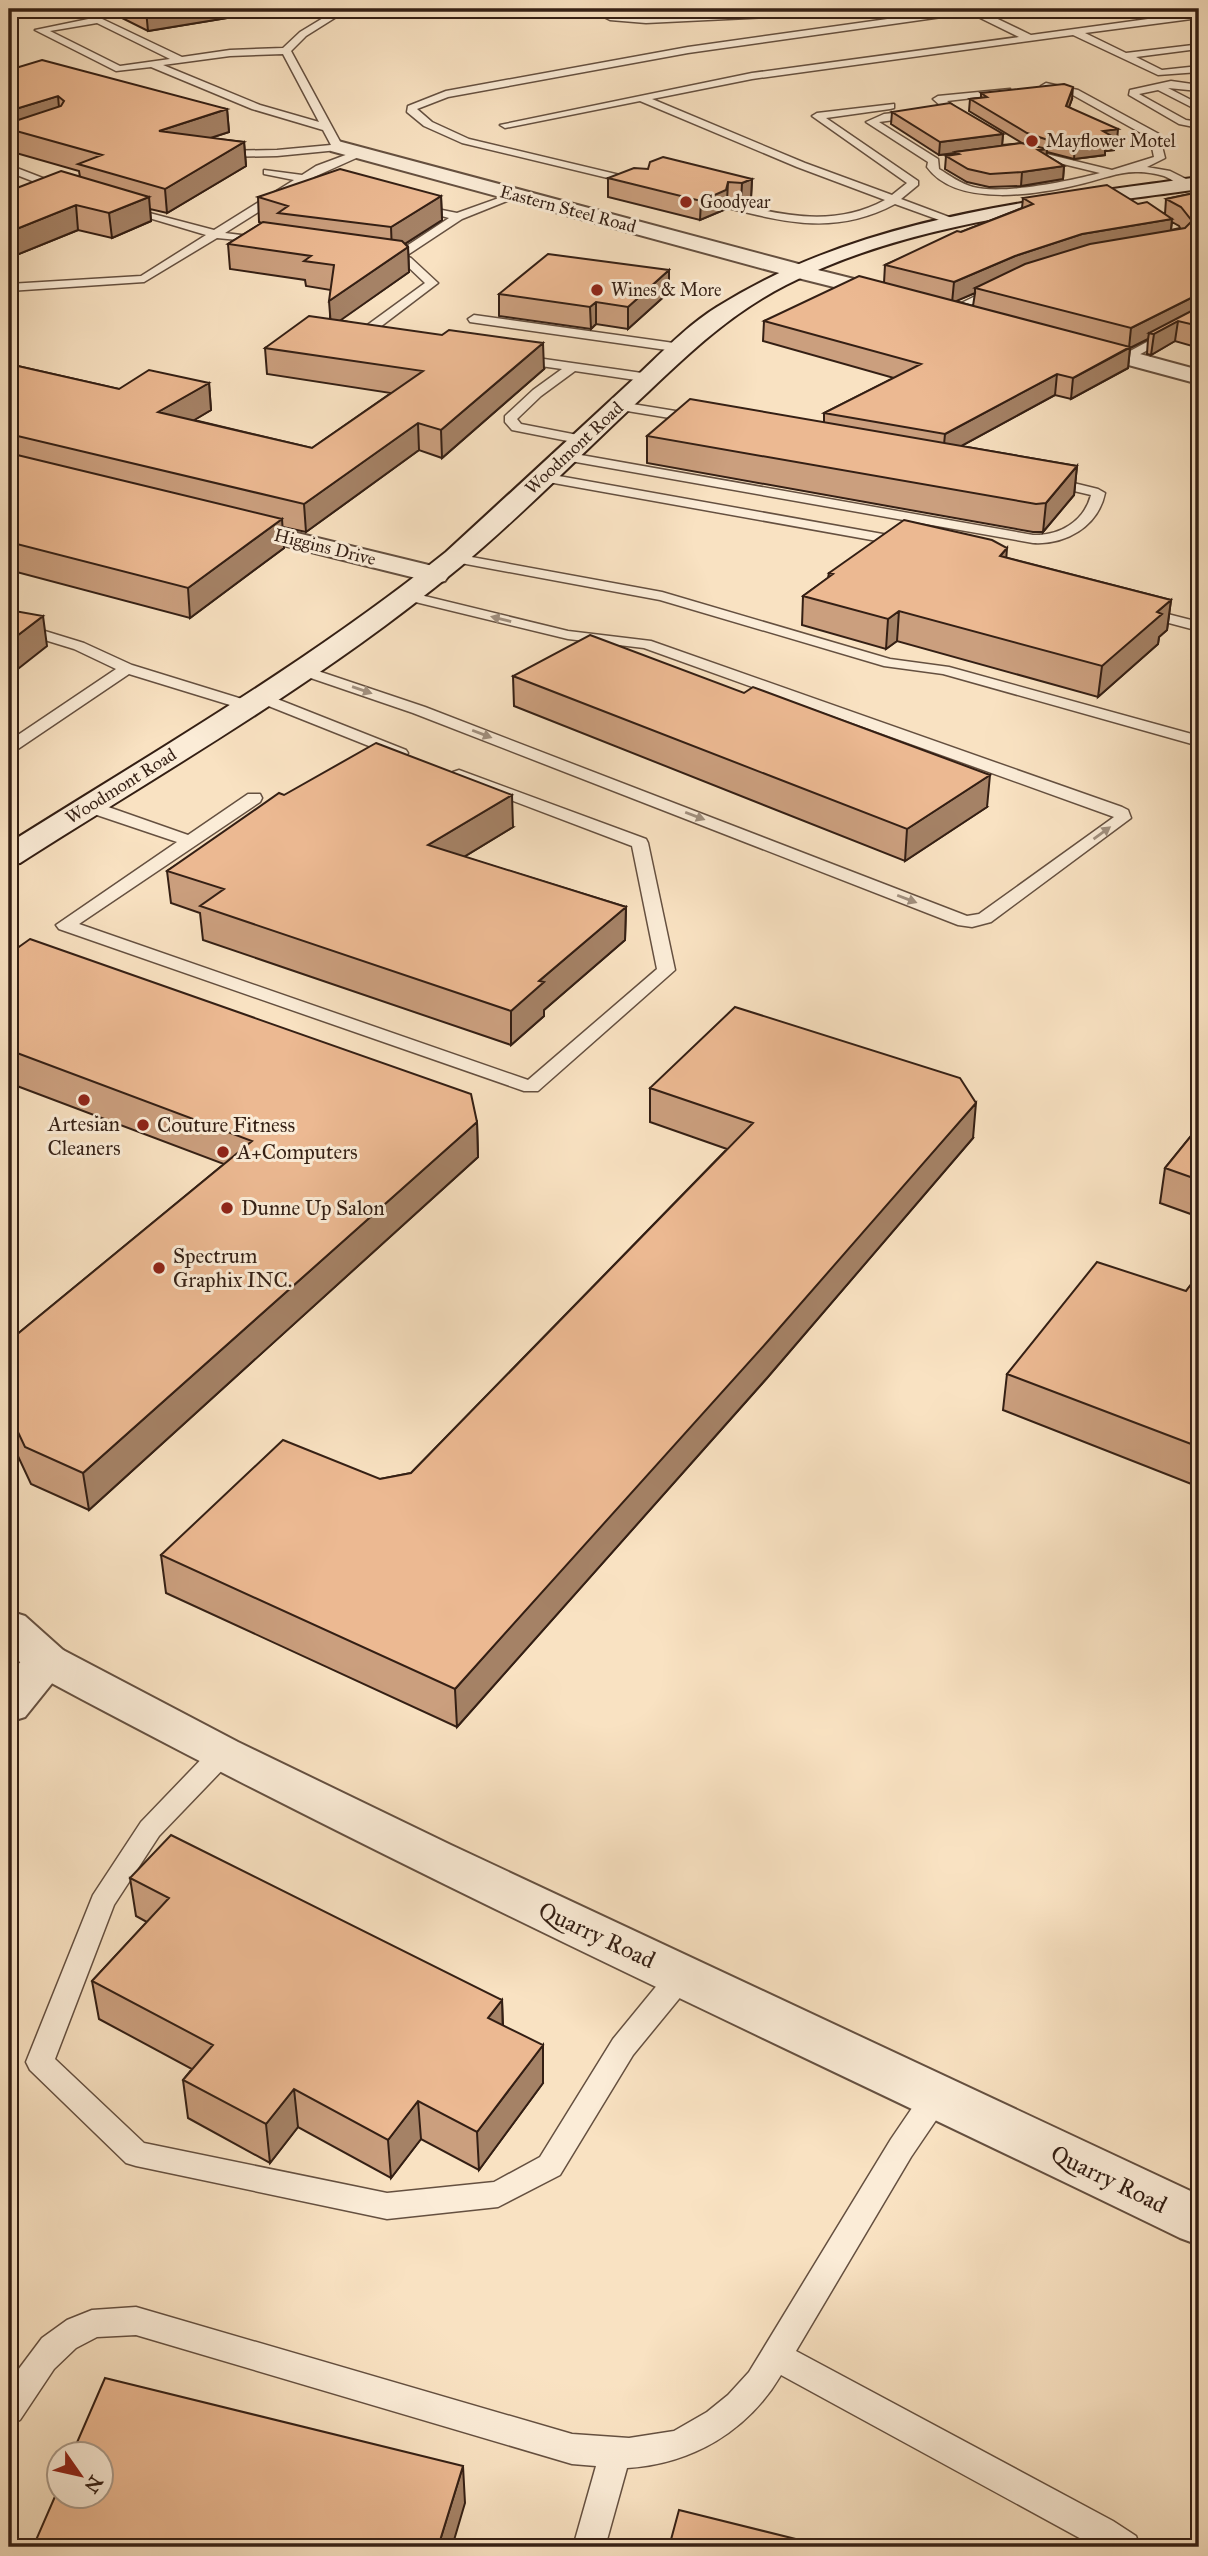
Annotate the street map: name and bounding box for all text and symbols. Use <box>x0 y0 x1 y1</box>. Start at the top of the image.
place label: Mayflower Motel <box>1046 130 1176 152</box>
marker: Mayflower Motel <box>1024 133 1040 149</box>
street label: Eastern Steel Road <box>497 180 639 238</box>
place label: Goodyear <box>700 191 771 213</box>
marker: Goodyear <box>678 194 694 210</box>
place label: Wines & More <box>611 279 721 301</box>
marker: Wines & More <box>589 282 605 298</box>
street label: Woodmont Road <box>520 397 628 499</box>
street label: Higgins Drive <box>272 524 378 571</box>
one-way arrow <box>490 613 512 624</box>
one-way arrow <box>351 685 372 696</box>
one-way arrow <box>472 729 493 740</box>
street label: Woodmont Road <box>62 743 180 829</box>
one-way arrow <box>684 811 705 822</box>
one-way arrow <box>1093 826 1111 840</box>
one-way arrow <box>896 893 917 904</box>
marker: Artesian Cleaners <box>76 1092 92 1108</box>
place label: Artesian Cleaners <box>47 1111 121 1161</box>
place label: Couture Fitness <box>157 1112 295 1138</box>
marker: Couture Fitness <box>135 1117 151 1133</box>
place label: A+Computers <box>236 1139 358 1165</box>
marker: A+Computers <box>215 1144 231 1160</box>
place label: Dunne Up Salon <box>241 1195 385 1221</box>
marker: Dunne Up Salon <box>219 1200 235 1216</box>
place label: Spectrum Graphix INC. <box>173 1243 292 1293</box>
marker: Spectrum Graphix INC. <box>151 1260 167 1276</box>
street label: Quarry Road <box>534 1895 660 1975</box>
street label: Quarry Road <box>1046 2138 1172 2220</box>
north arrow <box>46 2440 116 2510</box>
text: N <box>80 2471 108 2497</box>

